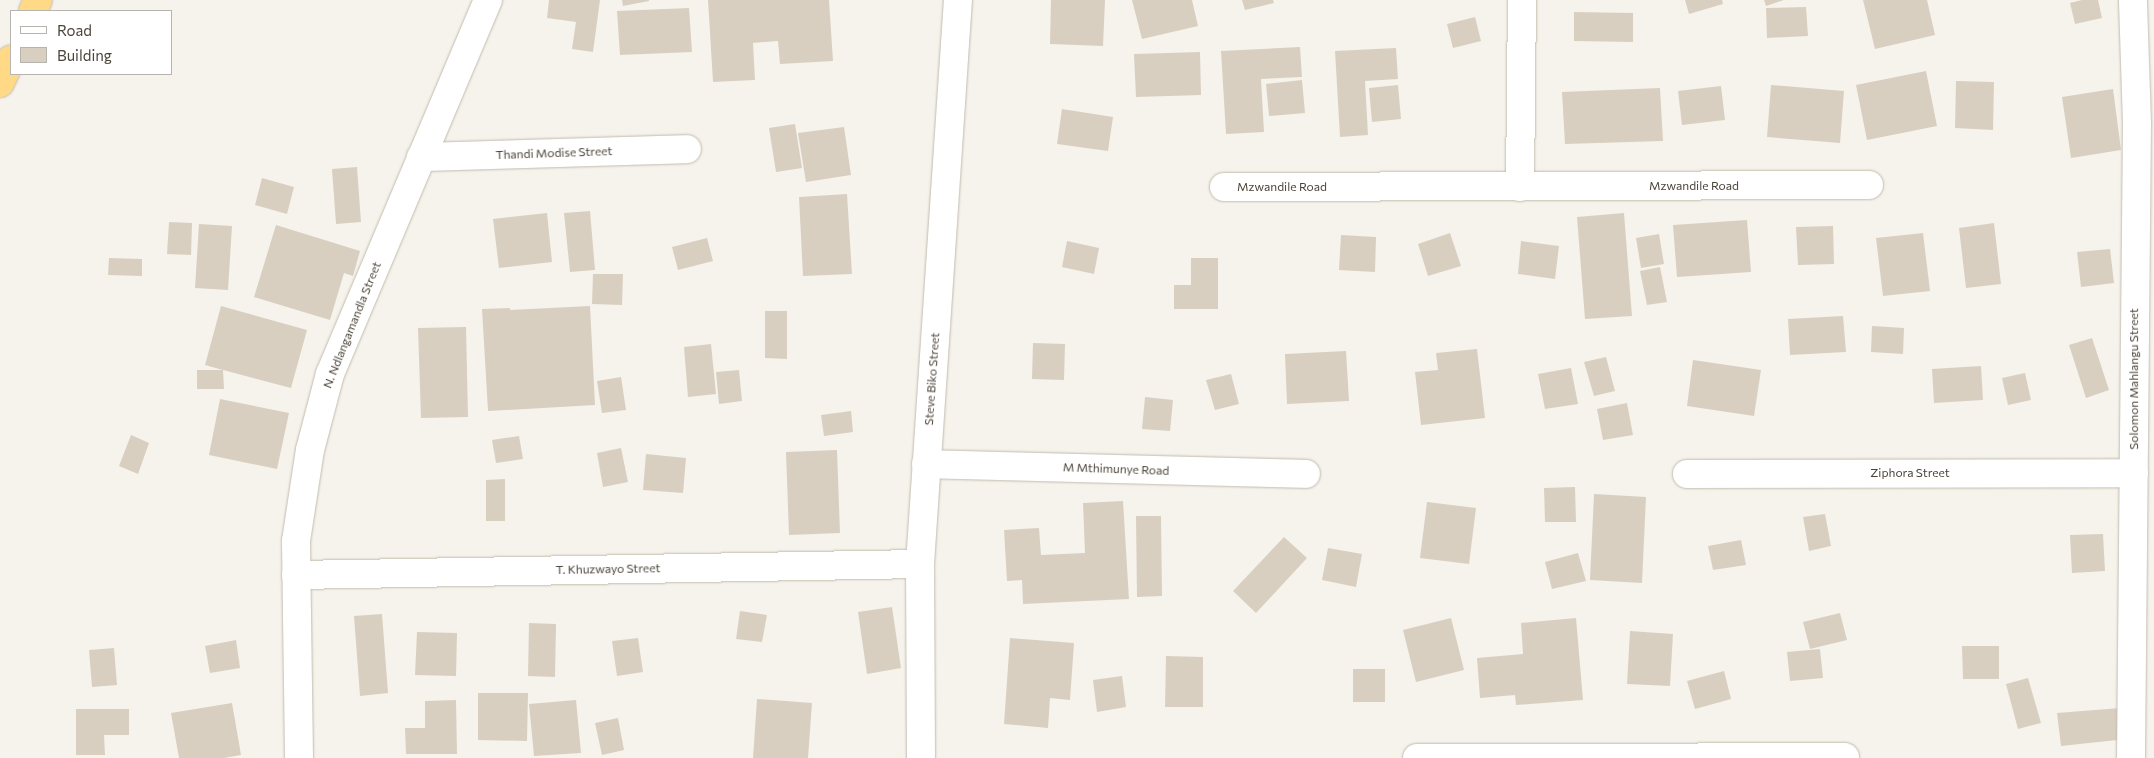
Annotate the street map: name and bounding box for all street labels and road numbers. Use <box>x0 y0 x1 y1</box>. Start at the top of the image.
street label: Thandi Modise Street <box>495 144 613 162</box>
street label: Mzwandile Road <box>1649 179 1739 193</box>
street label: Mzwandile Road <box>1237 180 1327 194</box>
street label: N. Ndlangamandla Street <box>320 260 384 390</box>
street label: Solomon Mahlangu Street <box>2127 308 2141 450</box>
street label: Steve Biko Street <box>922 332 942 426</box>
street label: M Mthimunye Road <box>1063 460 1169 478</box>
street label: Ziphora Street <box>1870 466 1950 480</box>
street label: T. Khuzwayo Street <box>556 561 660 577</box>

